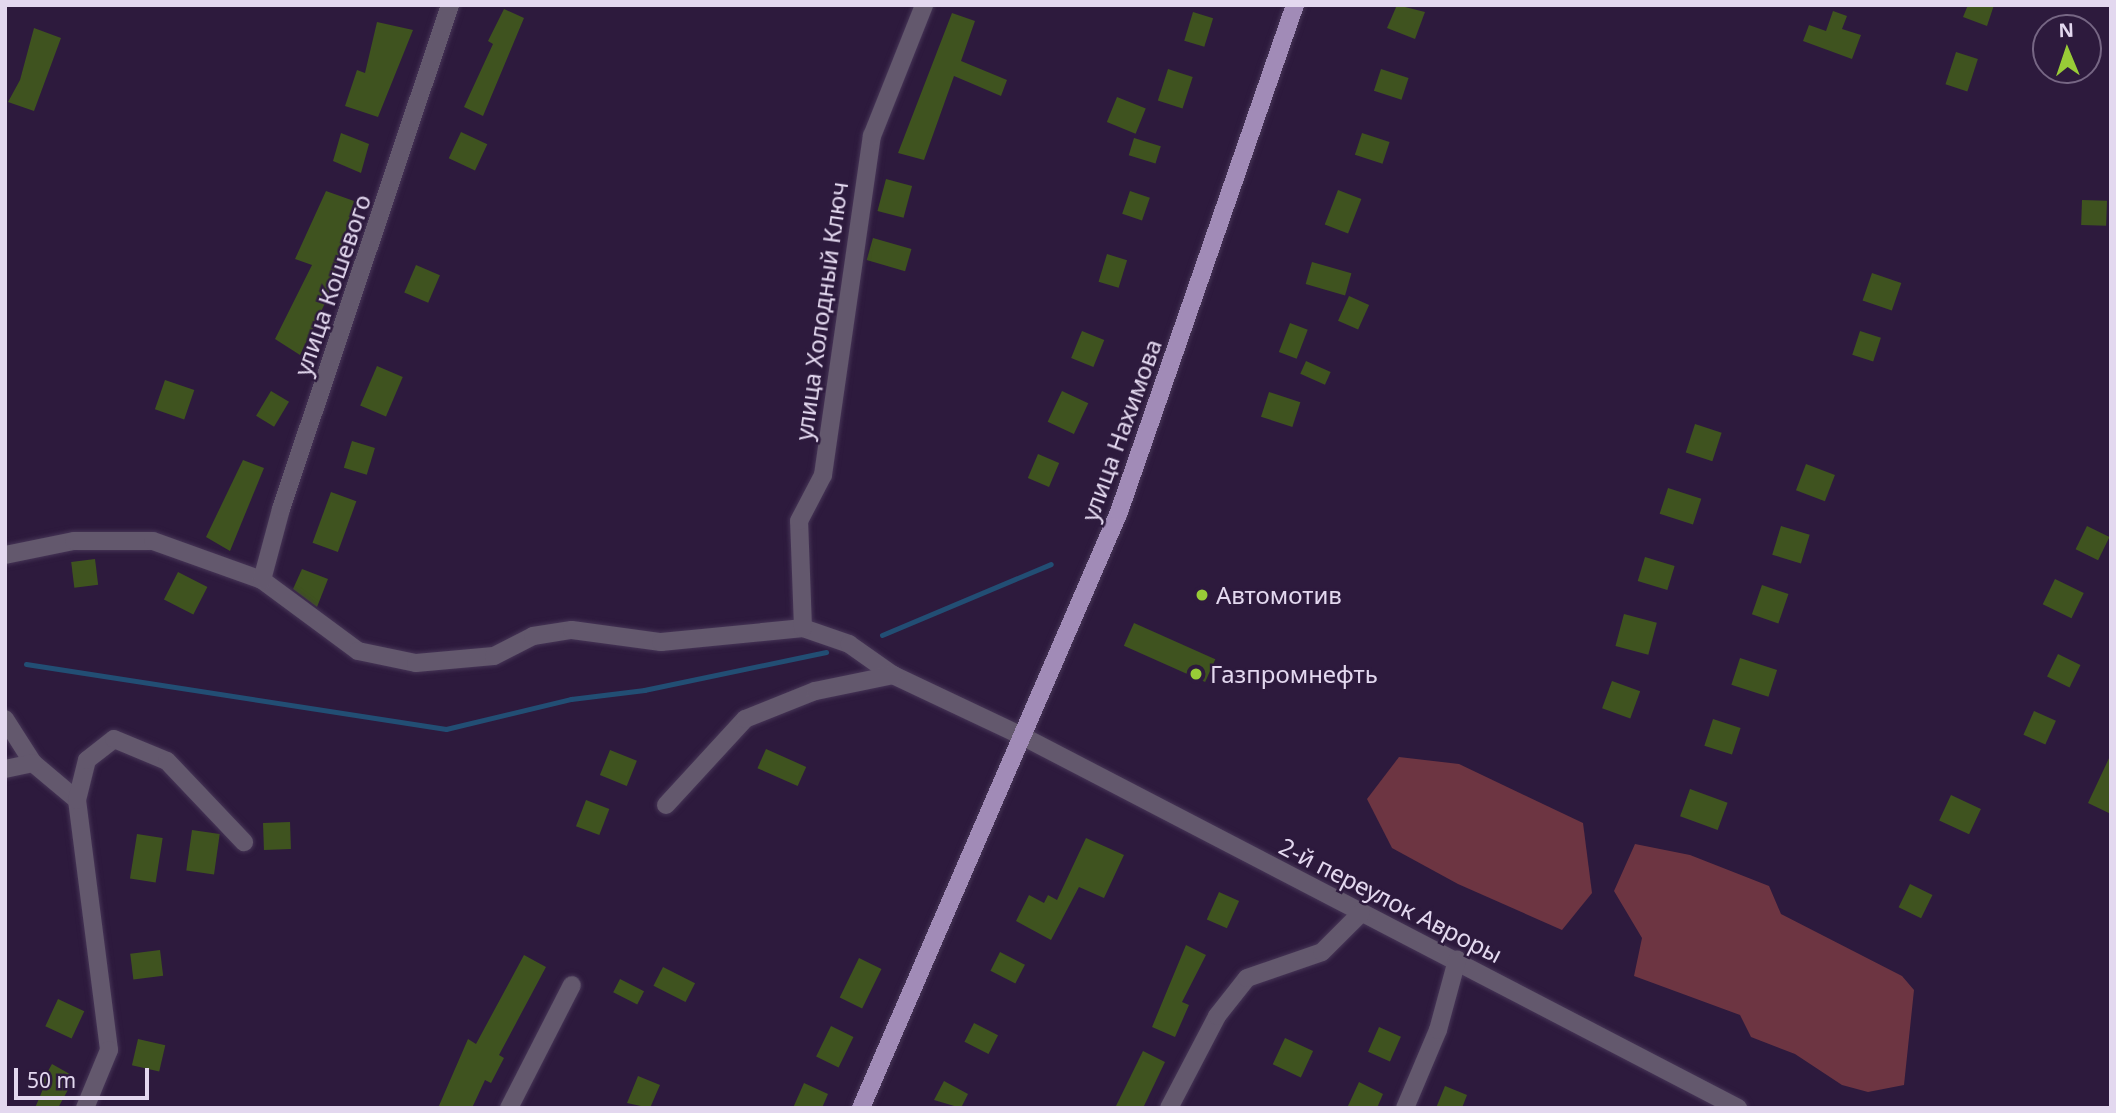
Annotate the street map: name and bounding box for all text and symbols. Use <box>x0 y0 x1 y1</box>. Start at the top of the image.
north arrow <box>2032 14 2102 84</box>
text: N <box>2058 17 2075 43</box>
street label: улица Холодный Ключ <box>789 180 853 442</box>
street label: улица Кошевого <box>287 190 377 380</box>
street label: улица Нахимова <box>1075 335 1167 525</box>
place label: Автомотив <box>1216 581 1342 609</box>
marker: Автомотив <box>1194 587 1210 603</box>
place label: Газпромнефть <box>1210 660 1378 688</box>
marker: Газпромнефть <box>1188 666 1204 682</box>
street label: 2-й переулок Авроры <box>1275 831 1507 969</box>
scale bar <box>18 1054 152 1098</box>
text: 50 m <box>27 1066 76 1094</box>

